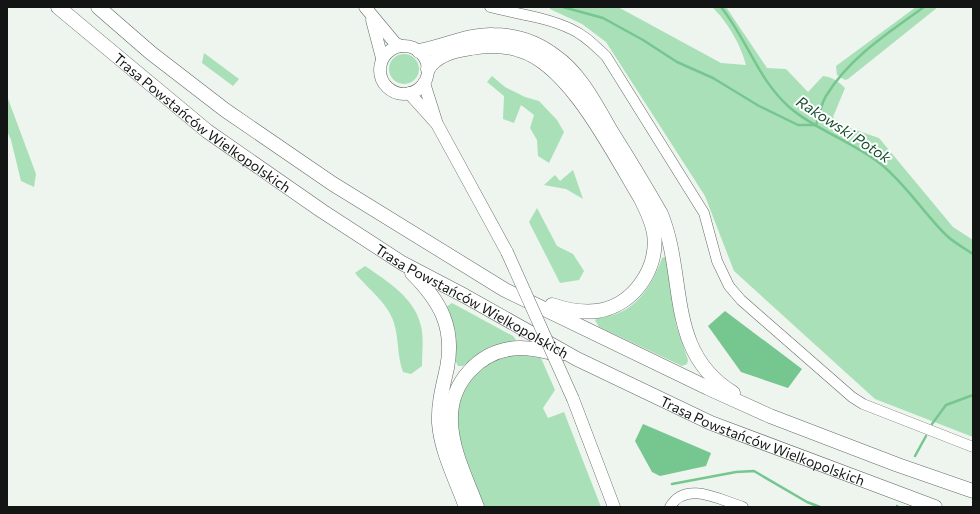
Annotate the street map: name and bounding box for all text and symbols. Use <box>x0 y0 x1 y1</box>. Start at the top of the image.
street label: Trasa Powstańców Wielkopolskich <box>111 49 294 195</box>
water label: Rakowski Potok <box>793 92 895 167</box>
street label: Trasa Powstańców Wielkopolskich <box>373 240 572 361</box>
street label: Trasa Powstańców Wielkopolskich <box>658 392 867 488</box>

